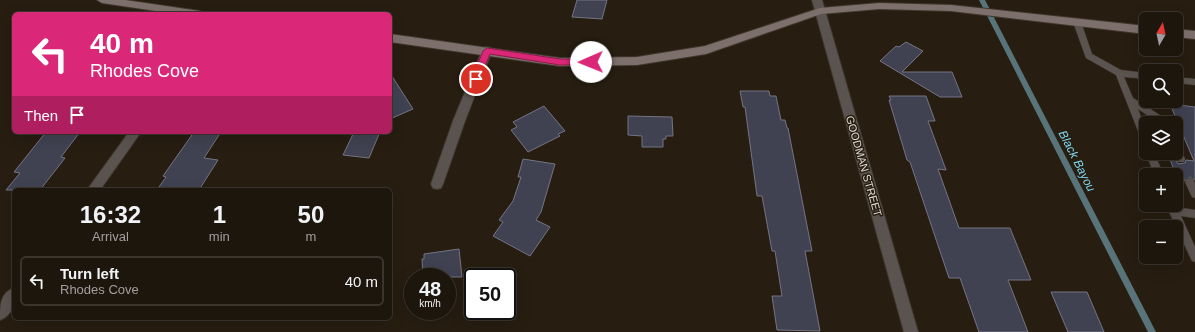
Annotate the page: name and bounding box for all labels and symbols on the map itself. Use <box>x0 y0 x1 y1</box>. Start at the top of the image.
north arrow <box>1139 12 1183 56</box>
position arrow <box>570 41 612 83</box>
pin <box>459 62 493 96</box>
street label: GOODMAN STREET <box>844 114 884 218</box>
water label: Black Bayou <box>1056 128 1099 194</box>
speed limit sign: 50 <box>464 268 516 320</box>

